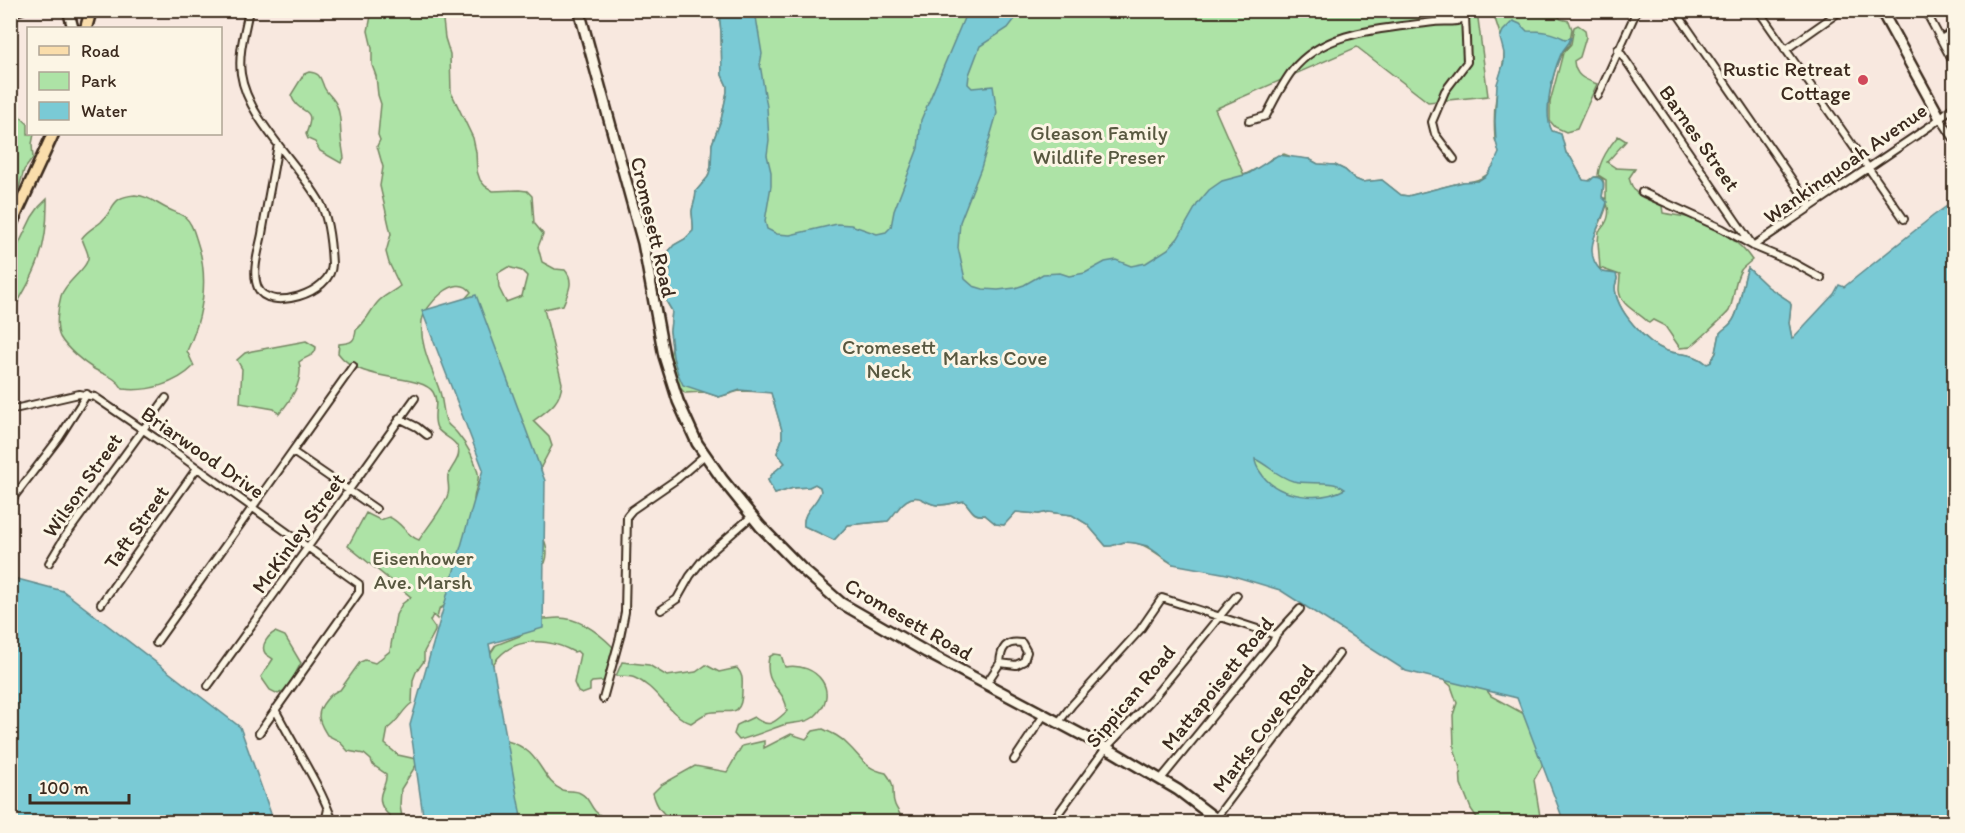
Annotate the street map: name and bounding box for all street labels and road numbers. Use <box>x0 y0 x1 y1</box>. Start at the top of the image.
street label: Barnes Street <box>1654 80 1746 196</box>
street label: Wankinquoah Avenue <box>1758 97 1932 229</box>
street label: Cromesett Road <box>626 154 682 300</box>
street label: Briarwood Drive <box>137 400 269 504</box>
street label: Wilson Street <box>37 428 127 542</box>
street label: McKinley Street <box>246 468 350 598</box>
street label: Taft Street <box>98 480 174 574</box>
street label: Cromesett Road <box>840 572 978 666</box>
street label: Mattapoisett Road <box>1155 611 1279 755</box>
street label: Sippican Road <box>1080 640 1180 752</box>
street label: Marks Cove Road <box>1206 659 1320 797</box>

